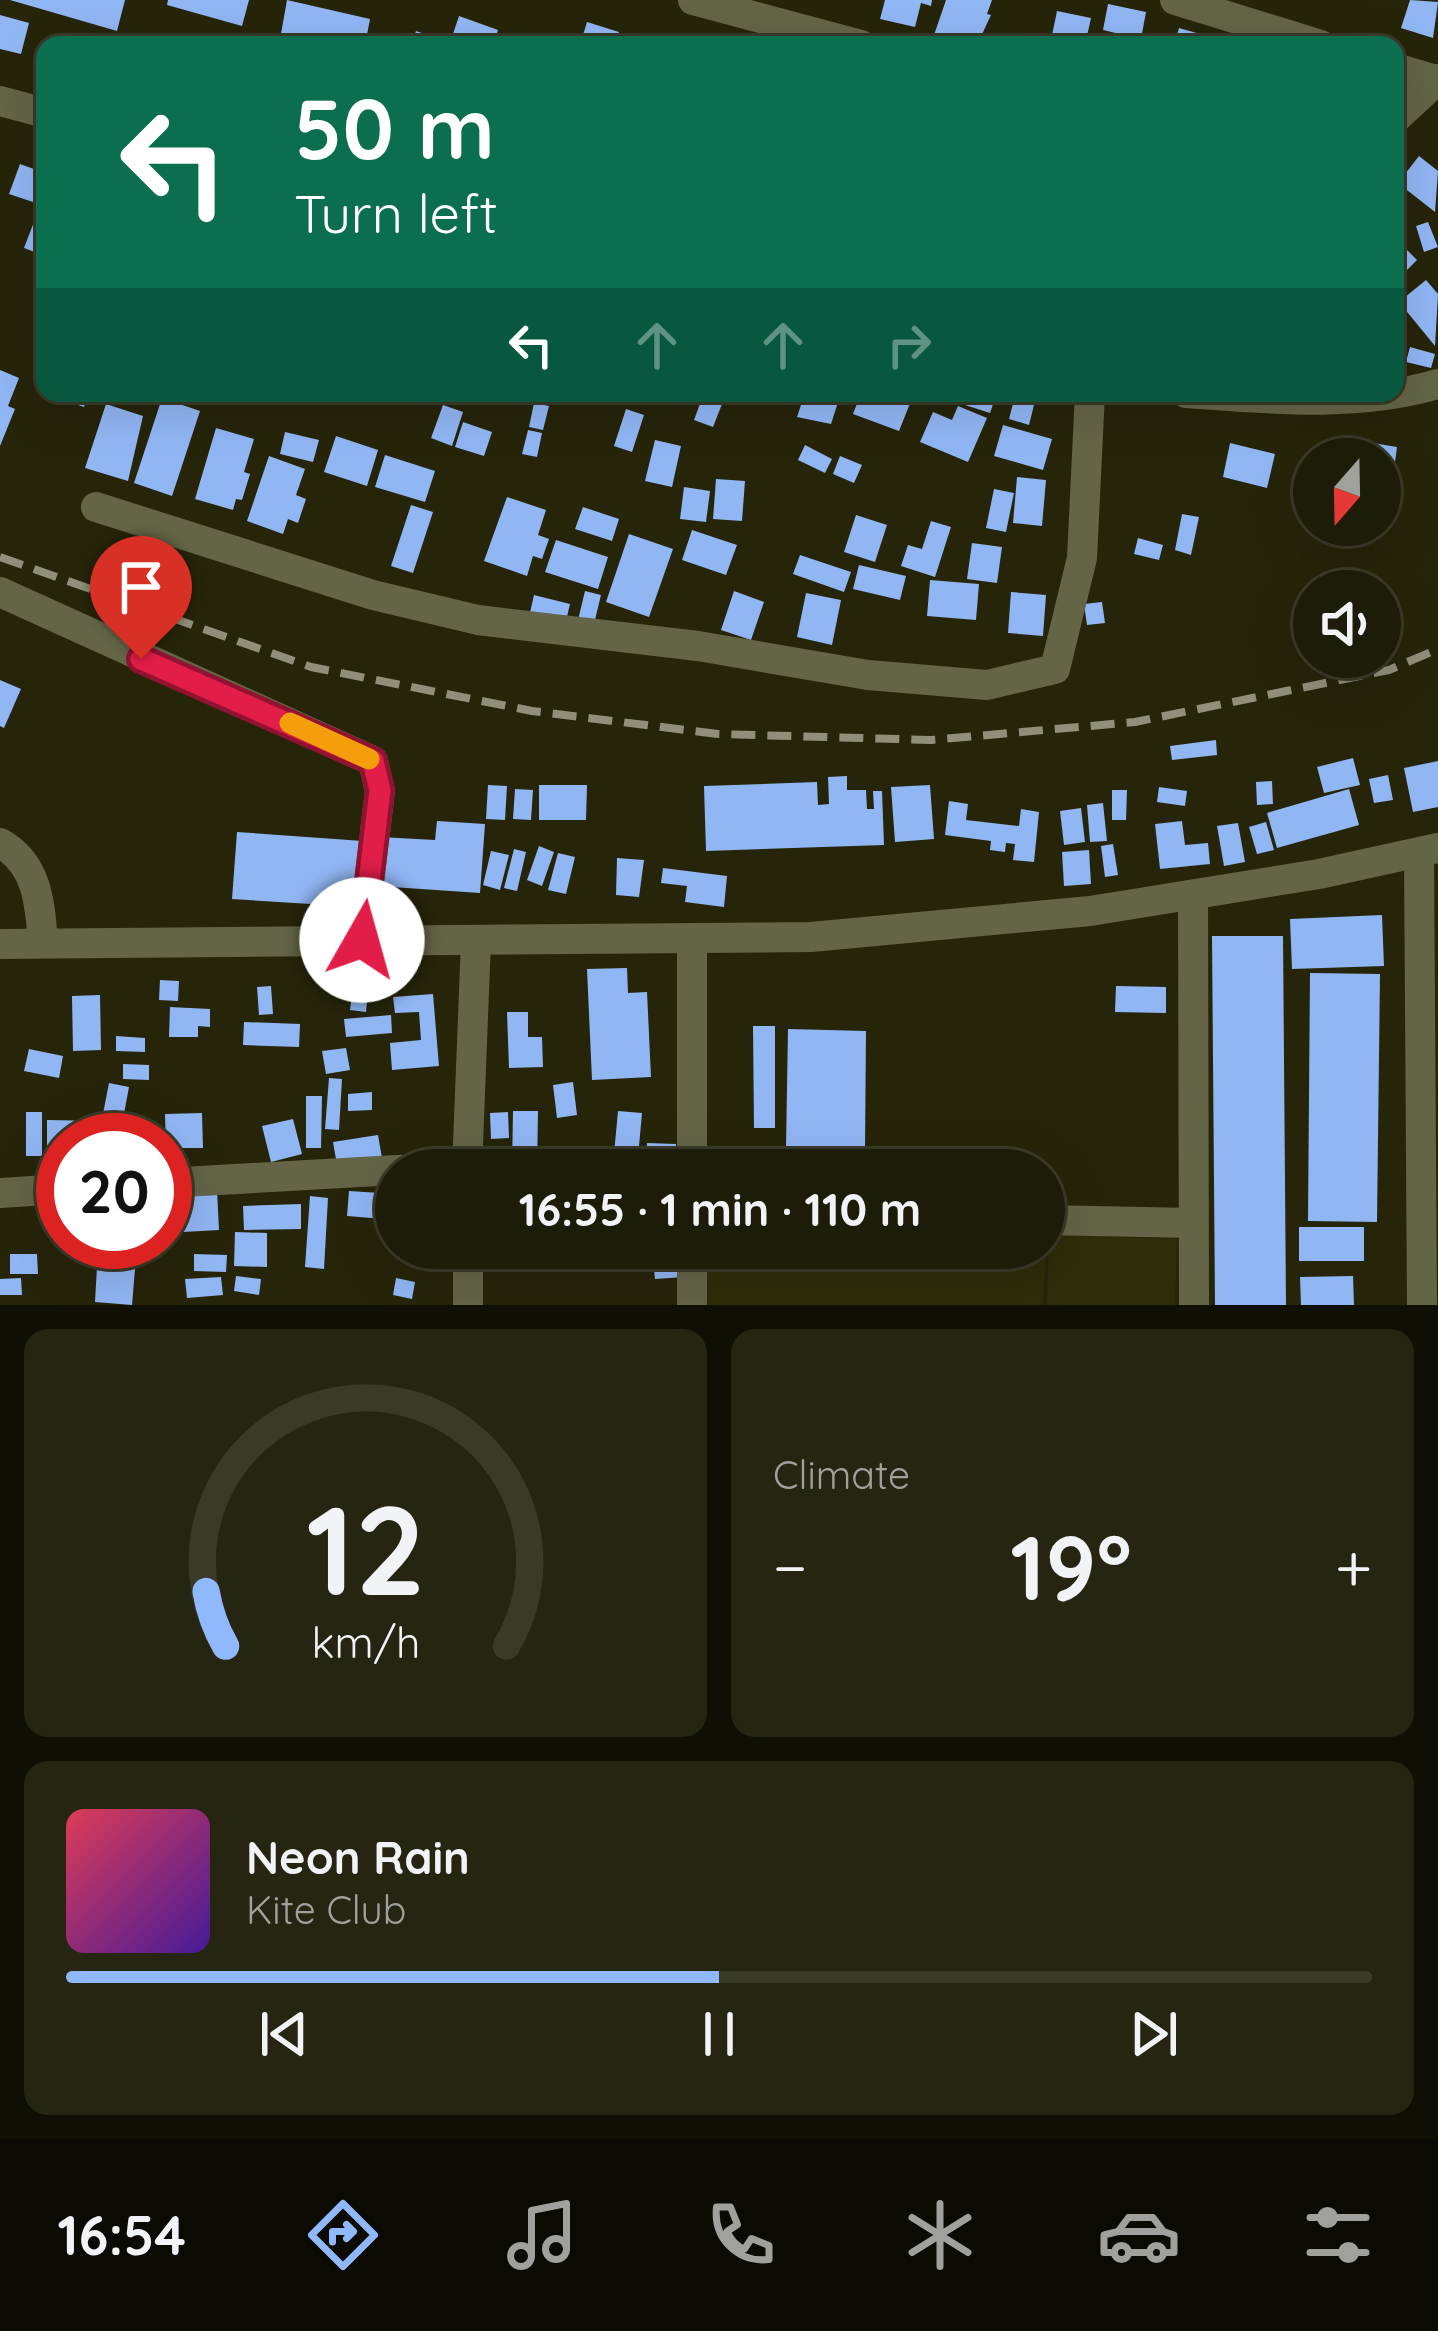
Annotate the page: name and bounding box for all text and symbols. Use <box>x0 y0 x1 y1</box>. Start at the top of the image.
text: 50 m <box>294 75 495 180</box>
icon: left <box>96 84 252 240</box>
text: Turn left <box>294 179 498 247</box>
icon: left <box>498 312 564 378</box>
icon: ahead <box>624 312 690 378</box>
icon: ahead <box>750 312 816 378</box>
icon: right <box>876 312 942 378</box>
north arrow <box>1293 438 1401 546</box>
map controls <box>1293 438 1401 678</box>
pin <box>90 536 192 659</box>
icon: arrive <box>108 554 174 620</box>
button: sound <box>1293 570 1401 678</box>
position arrow <box>299 877 425 1003</box>
speed limit sign: 20 <box>36 1113 192 1269</box>
text: 16:55 · 1 min · 110 m <box>519 1181 921 1237</box>
text: Climate <box>773 1450 910 1499</box>
text: 12 <box>306 1470 425 1626</box>
text: 19° <box>1010 1510 1132 1623</box>
text: − <box>773 1525 807 1608</box>
text: + <box>1335 1525 1372 1608</box>
text: km/h <box>311 1615 420 1669</box>
text: Neon Rain <box>246 1829 470 1885</box>
text: Kite Club <box>246 1885 406 1934</box>
icon: previous <box>251 2001 317 2067</box>
icon: pause <box>686 2001 752 2067</box>
icon: next <box>1121 2001 1187 2067</box>
icon: directions <box>301 2193 385 2277</box>
icon: music <box>500 2193 584 2277</box>
icon: phone <box>699 2193 783 2277</box>
icon: climate <box>898 2193 982 2277</box>
icon: car <box>1097 2193 1181 2277</box>
icon: filters <box>1296 2193 1380 2277</box>
text: 16:54 <box>58 2201 186 2269</box>

